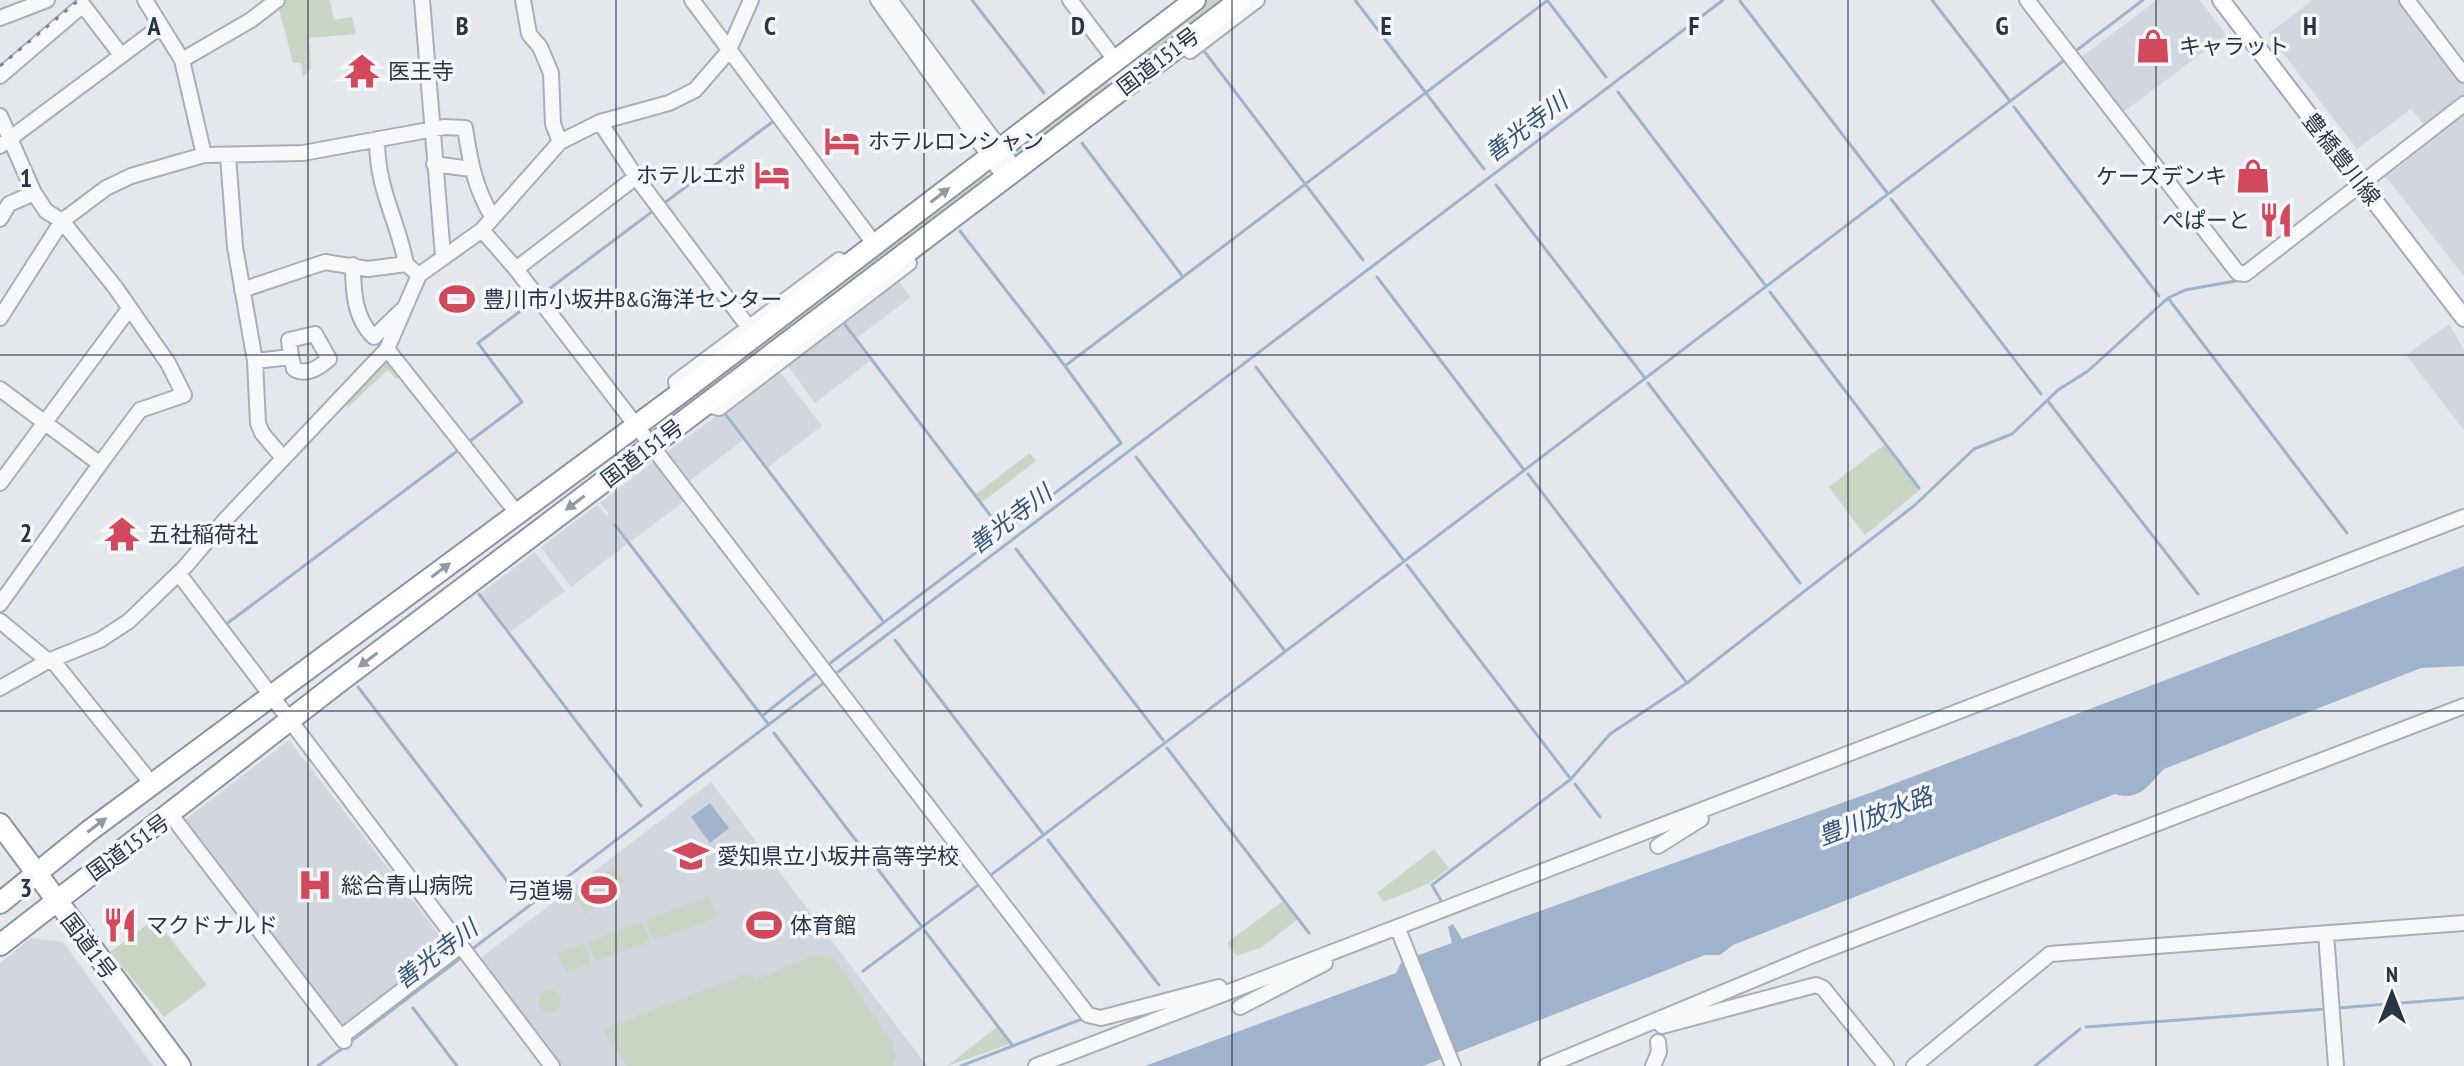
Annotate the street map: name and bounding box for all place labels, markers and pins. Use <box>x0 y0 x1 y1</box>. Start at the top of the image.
shop icon: キャラット <box>2134 27 2172 65</box>
place label: キャラット <box>2179 32 2289 60</box>
temple icon: 医王寺 <box>343 52 381 90</box>
place label: 医王寺 <box>388 57 454 85</box>
hotel icon: ホテルロンシャン <box>823 122 861 160</box>
place label: ホテルロンシャン <box>868 127 1044 155</box>
hotel icon: ホテルエポ <box>753 156 791 194</box>
shop icon: ケーズデンキ <box>2234 157 2272 195</box>
place label: ホテルエポ <box>636 161 746 189</box>
place label: ケーズデンキ <box>2096 162 2227 190</box>
restaurant icon: ぺぱーと <box>2257 201 2295 239</box>
place label: ぺぱーと <box>2162 206 2250 234</box>
sports icon: 豊川市小坂井B&G海洋センター <box>438 280 476 318</box>
place label: 豊川市小坂井B&G海洋センター <box>483 285 783 313</box>
temple icon: 五社稲荷社 <box>103 515 141 553</box>
place label: 五社稲荷社 <box>148 520 258 548</box>
school or university icon: 愛知県立小坂井高等学校 <box>672 837 710 875</box>
place label: 愛知県立小坂井高等学校 <box>717 842 959 870</box>
hospital icon: 総合青山病院 <box>296 866 334 904</box>
place label: 総合青山病院 <box>341 871 473 899</box>
sports icon: 弓道場 <box>580 871 618 909</box>
place label: 弓道場 <box>507 876 573 904</box>
restaurant icon: マクドナルド <box>101 906 139 944</box>
sports icon: 体育館 <box>745 906 783 944</box>
place label: マクドナルド <box>146 911 278 939</box>
place label: 体育館 <box>790 911 856 939</box>

